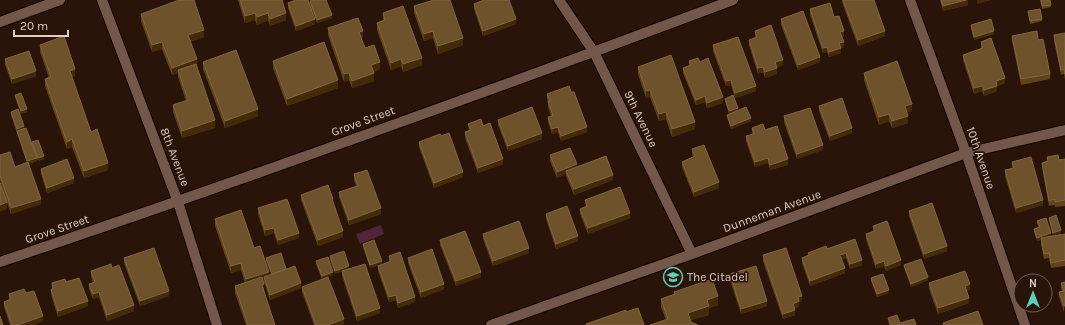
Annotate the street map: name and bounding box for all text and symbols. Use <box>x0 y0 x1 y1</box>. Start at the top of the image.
scale bar <box>14 12 68 38</box>
text: 20 m <box>20 19 48 33</box>
street label: 9th Avenue <box>621 88 661 150</box>
street label: Grove Street <box>329 103 397 139</box>
street label: 10th Avenue <box>964 125 998 191</box>
street label: 8th Avenue <box>157 126 193 188</box>
street label: Dunneman Avenue <box>721 187 823 235</box>
street label: Grove Street <box>23 211 91 246</box>
school or university icon: The Citadel <box>662 266 684 288</box>
place label: The Citadel <box>687 270 748 284</box>
north arrow <box>1013 273 1053 313</box>
text: N <box>1029 277 1037 290</box>

